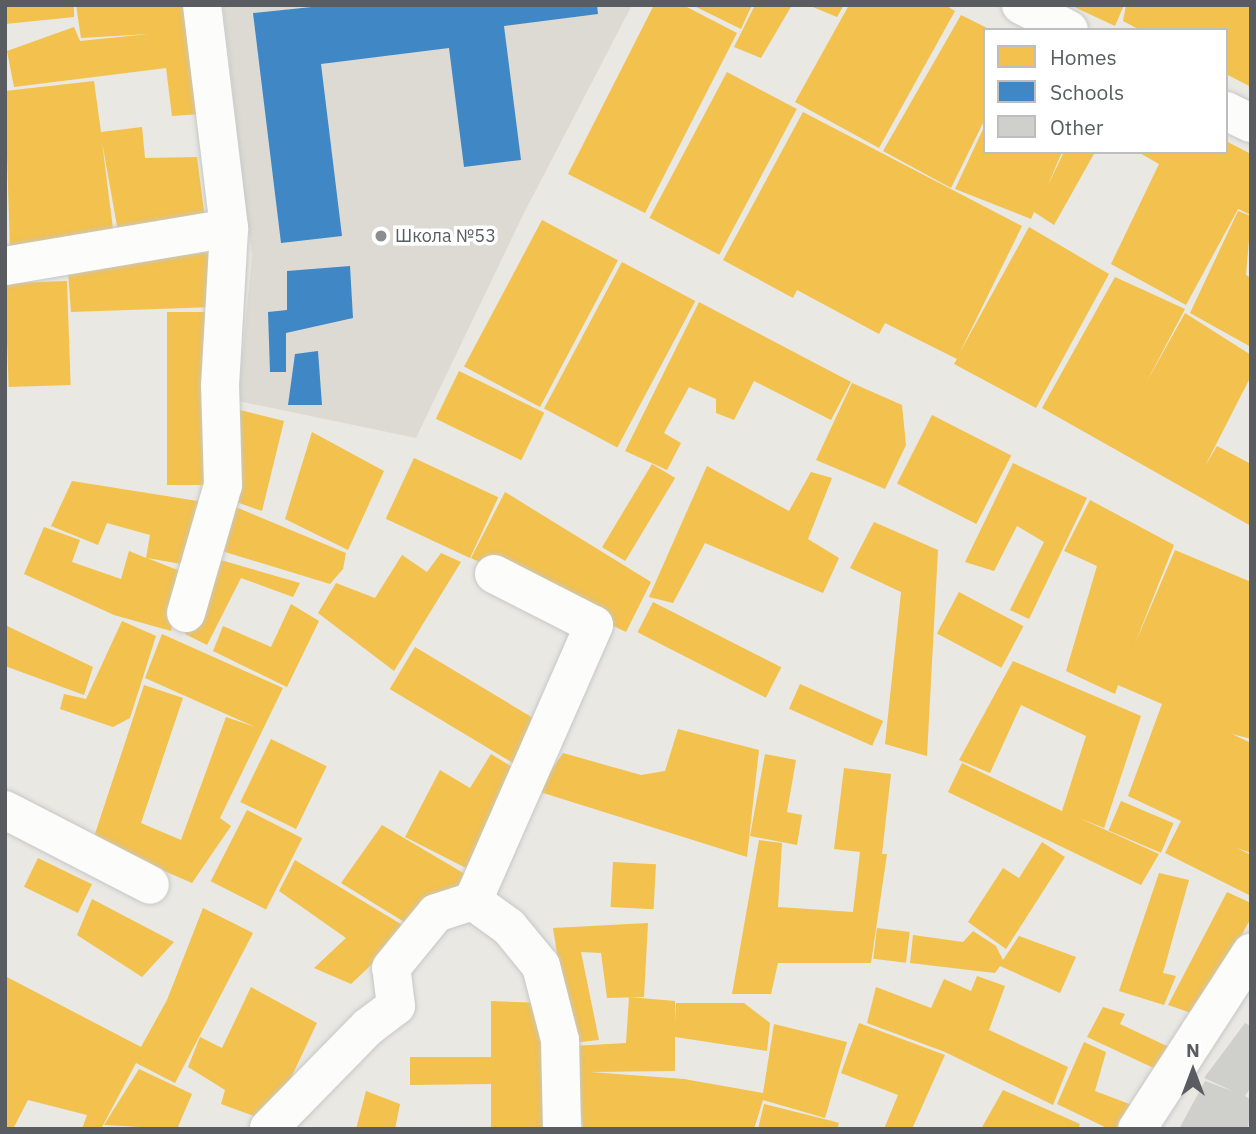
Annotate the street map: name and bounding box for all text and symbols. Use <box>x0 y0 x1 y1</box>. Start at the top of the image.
legend <box>983 28 1228 154</box>
text: Homes <box>1050 43 1117 71</box>
text: Schools <box>1050 78 1124 106</box>
text: Other <box>1050 113 1103 141</box>
place label: Школа №53 <box>395 225 496 247</box>
marker: Школа №53 <box>373 228 389 244</box>
north arrow <box>1158 1036 1228 1106</box>
text: N <box>1186 1038 1200 1062</box>

